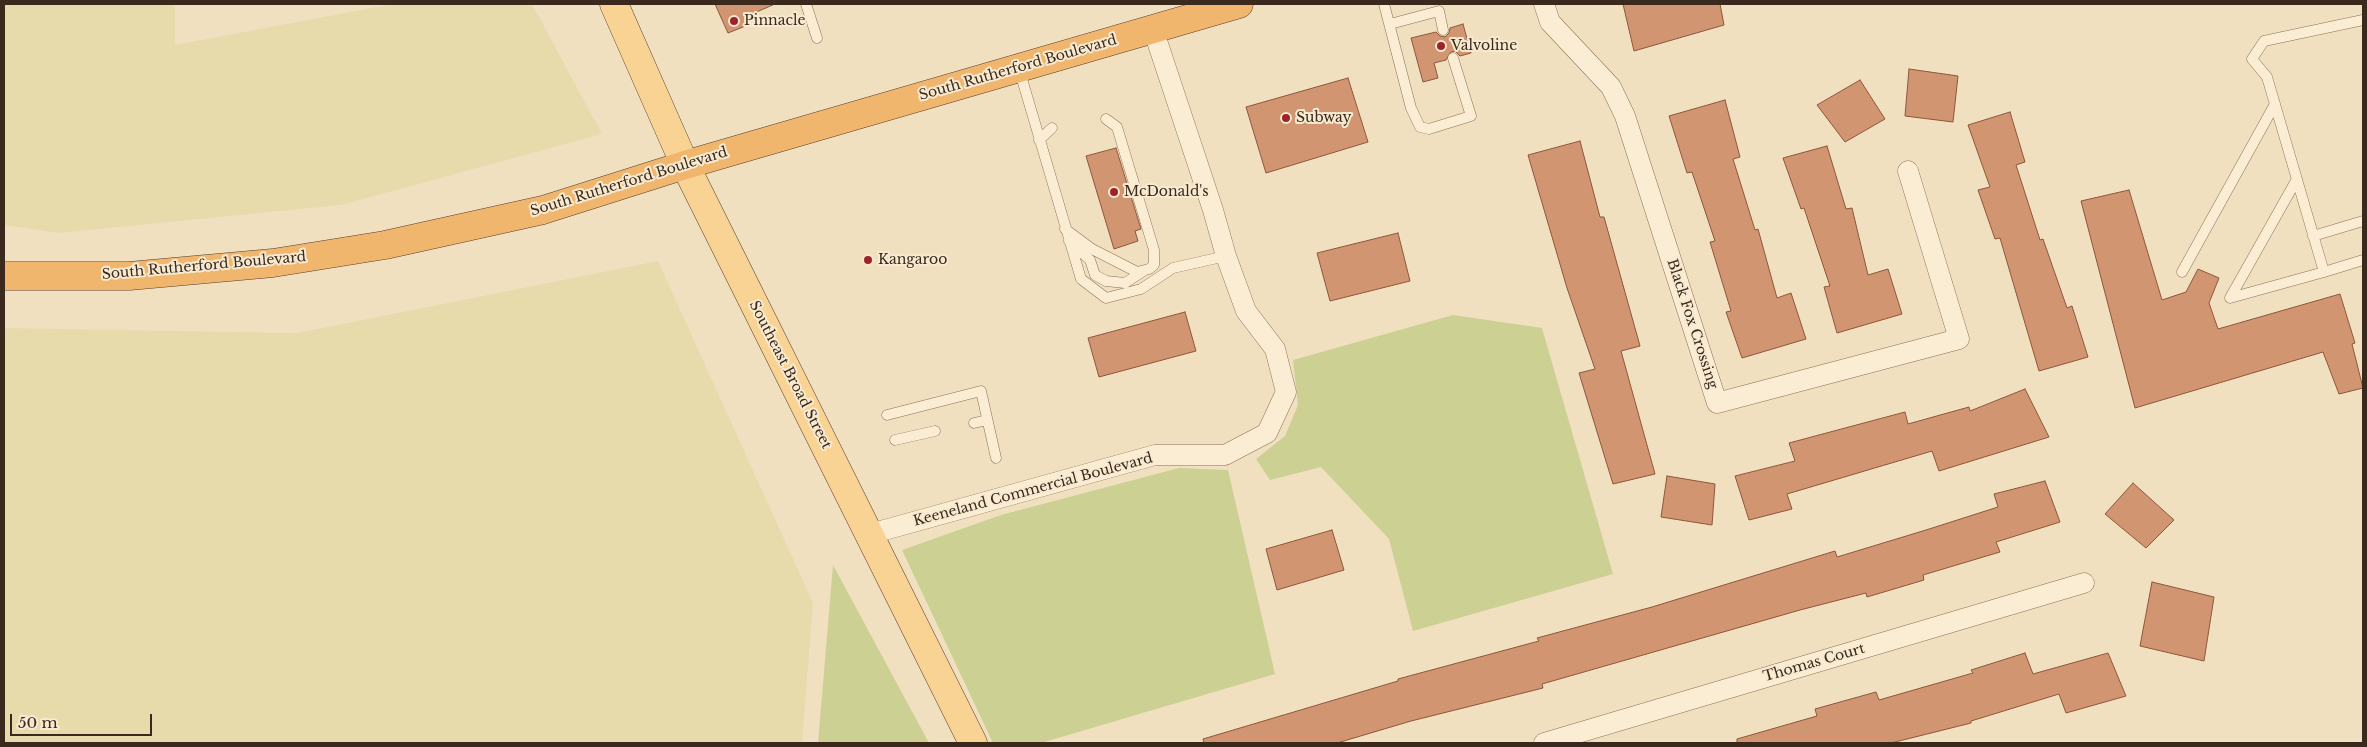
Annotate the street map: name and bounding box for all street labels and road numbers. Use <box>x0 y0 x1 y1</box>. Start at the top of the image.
street label: South Rutherford Boulevard <box>917 32 1119 104</box>
street label: South Rutherford Boulevard <box>528 144 730 220</box>
street label: South Rutherford Boulevard <box>101 249 307 283</box>
street label: Black Fox Crossing <box>1663 257 1721 391</box>
street label: Southeast Broad Street <box>745 298 835 452</box>
street label: Keeneland Commercial Boulevard <box>911 450 1155 530</box>
street label: Thomas Court <box>1761 640 1867 686</box>

